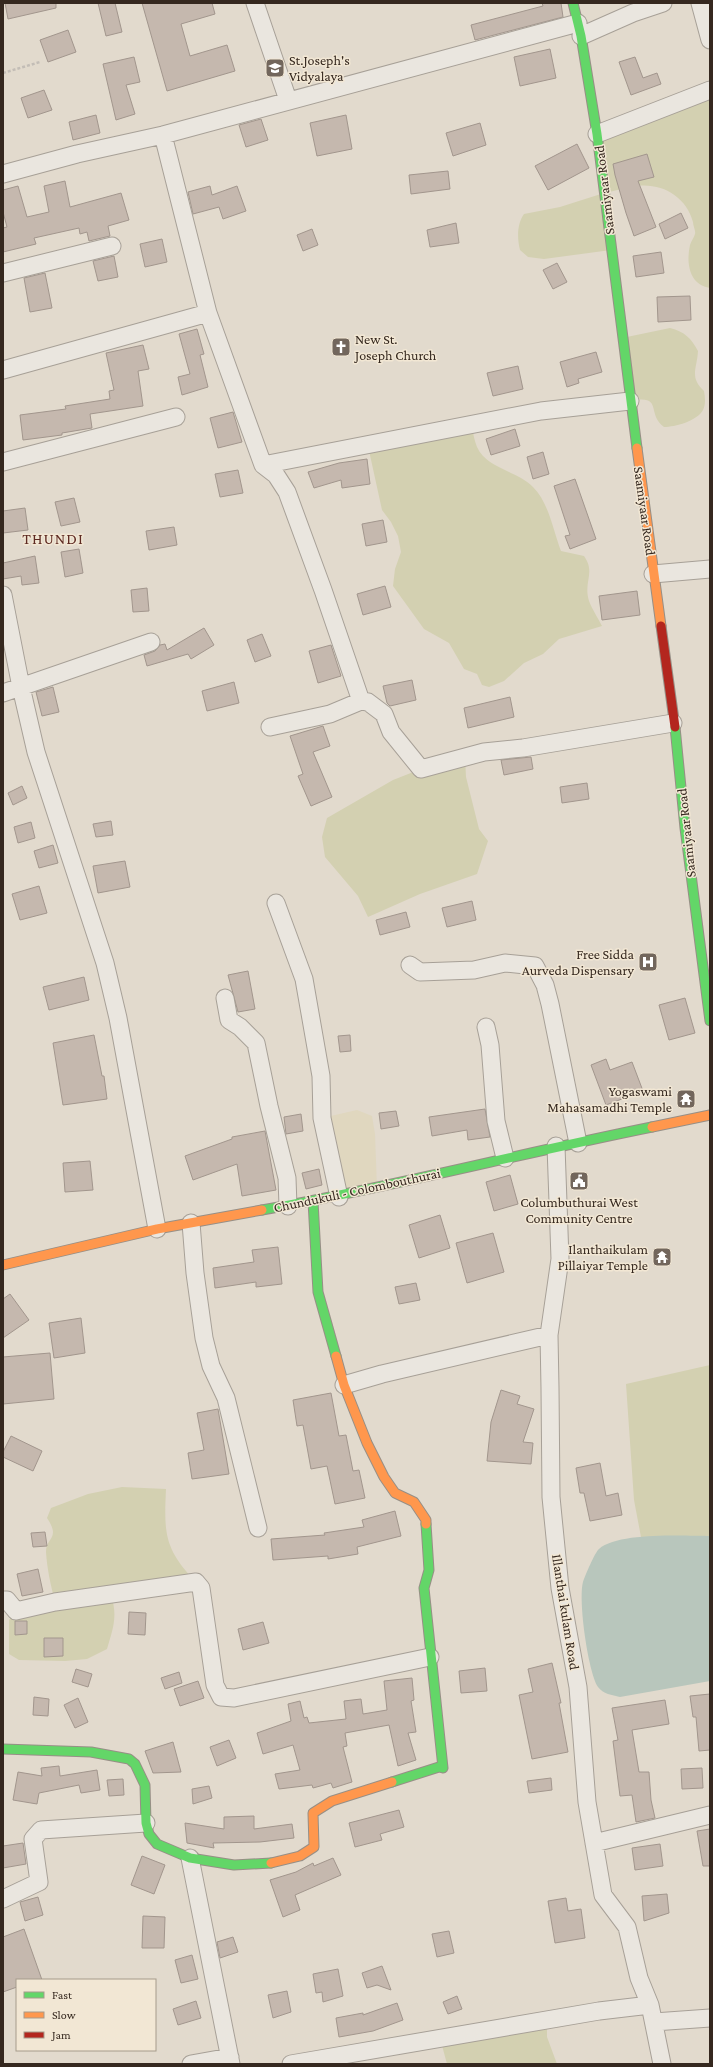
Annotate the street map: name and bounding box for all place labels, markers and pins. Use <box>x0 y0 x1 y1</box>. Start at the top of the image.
place label: St.Joseph's Vidyalaya <box>289 52 350 84</box>
school or university icon: St.Joseph's Vidyalaya <box>264 57 286 79</box>
place label: New St. Joseph Church <box>353 331 437 363</box>
church icon: New St. Joseph Church <box>330 336 352 358</box>
place label: Free Sidda Aurveda Dispensary <box>522 946 635 978</box>
hospital icon: Free Sidda Aurveda Dispensary <box>637 951 659 973</box>
place label: Yogaswami Mahasamadhi Temple <box>547 1083 672 1115</box>
temple icon: Yogaswami Mahasamadhi Temple <box>675 1088 697 1110</box>
public building icon: Columbuthurai West Community Centre <box>568 1170 590 1192</box>
place label: Columbuthurai West Community Centre <box>520 1194 638 1226</box>
place label: Ilanthaikulam Pillaiyar Temple <box>558 1241 648 1273</box>
temple icon: Ilanthaikulam Pillaiyar Temple <box>651 1246 673 1268</box>

